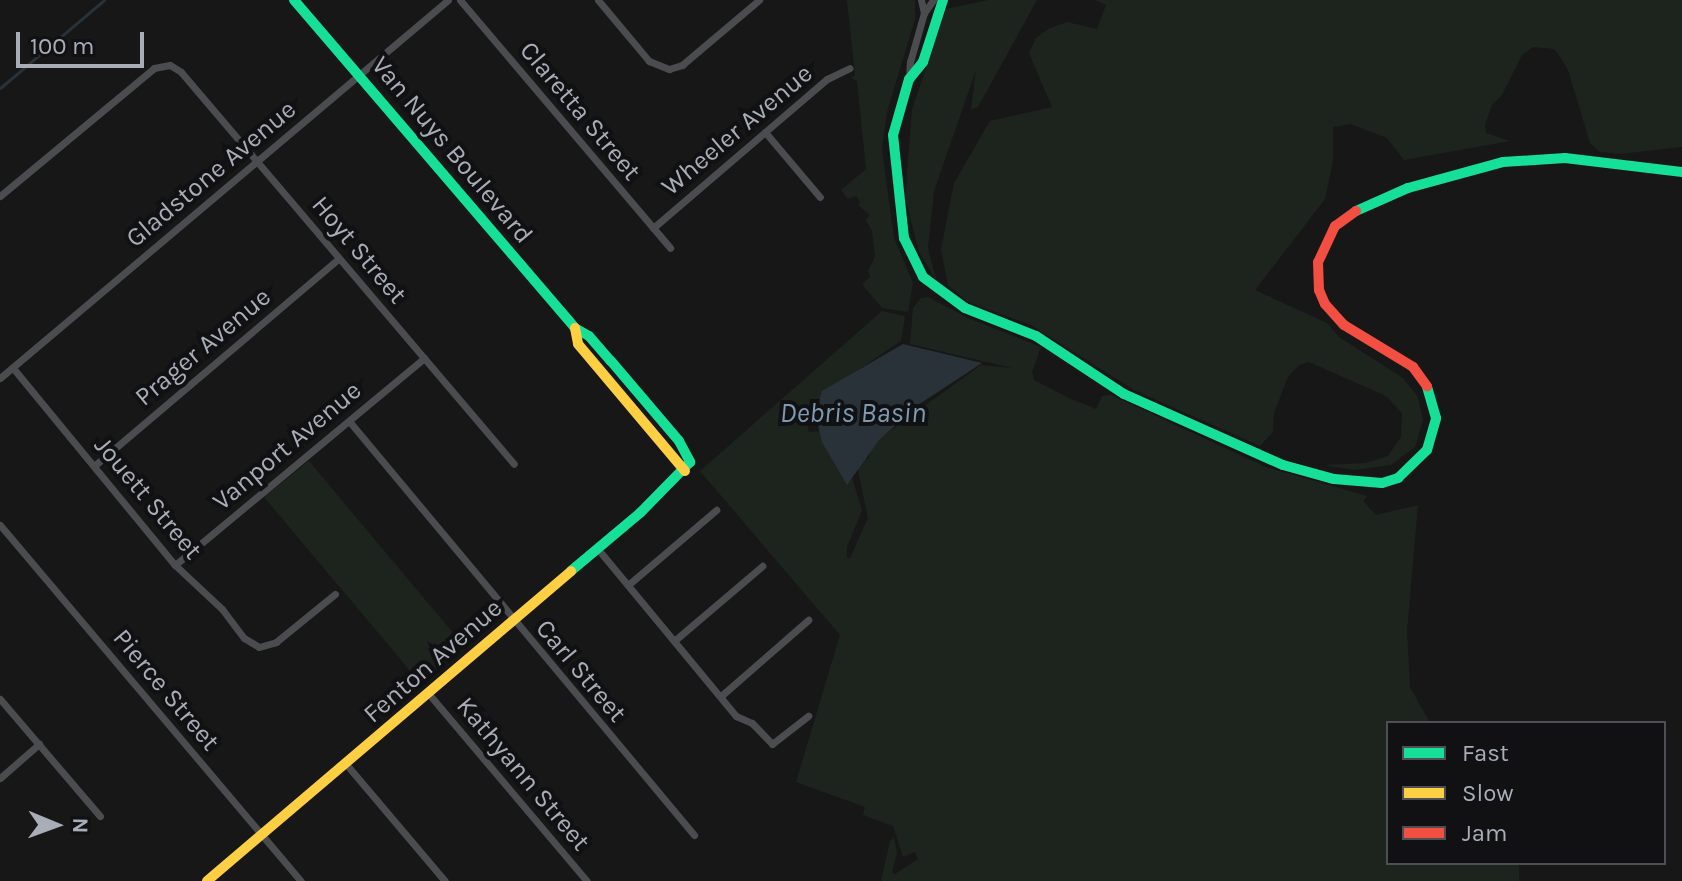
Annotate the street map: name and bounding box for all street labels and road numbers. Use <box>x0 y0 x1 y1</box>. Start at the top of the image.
street label: Claretta Street <box>513 35 647 187</box>
street label: Van Nuys Boulevard <box>365 50 539 250</box>
street label: Wheeler Avenue <box>655 58 819 202</box>
street label: Gladstone Avenue <box>120 94 302 254</box>
street label: Hoyt Street <box>305 190 413 310</box>
street label: Prager Avenue <box>129 281 277 413</box>
street label: Vanport Avenue <box>206 375 368 517</box>
street label: Jouett Street <box>88 430 208 566</box>
street label: Fenton Avenue <box>357 592 509 730</box>
street label: Carl Street <box>529 613 633 729</box>
street label: Pierce Street <box>106 623 226 757</box>
street label: Kathyann Street <box>450 691 596 857</box>

